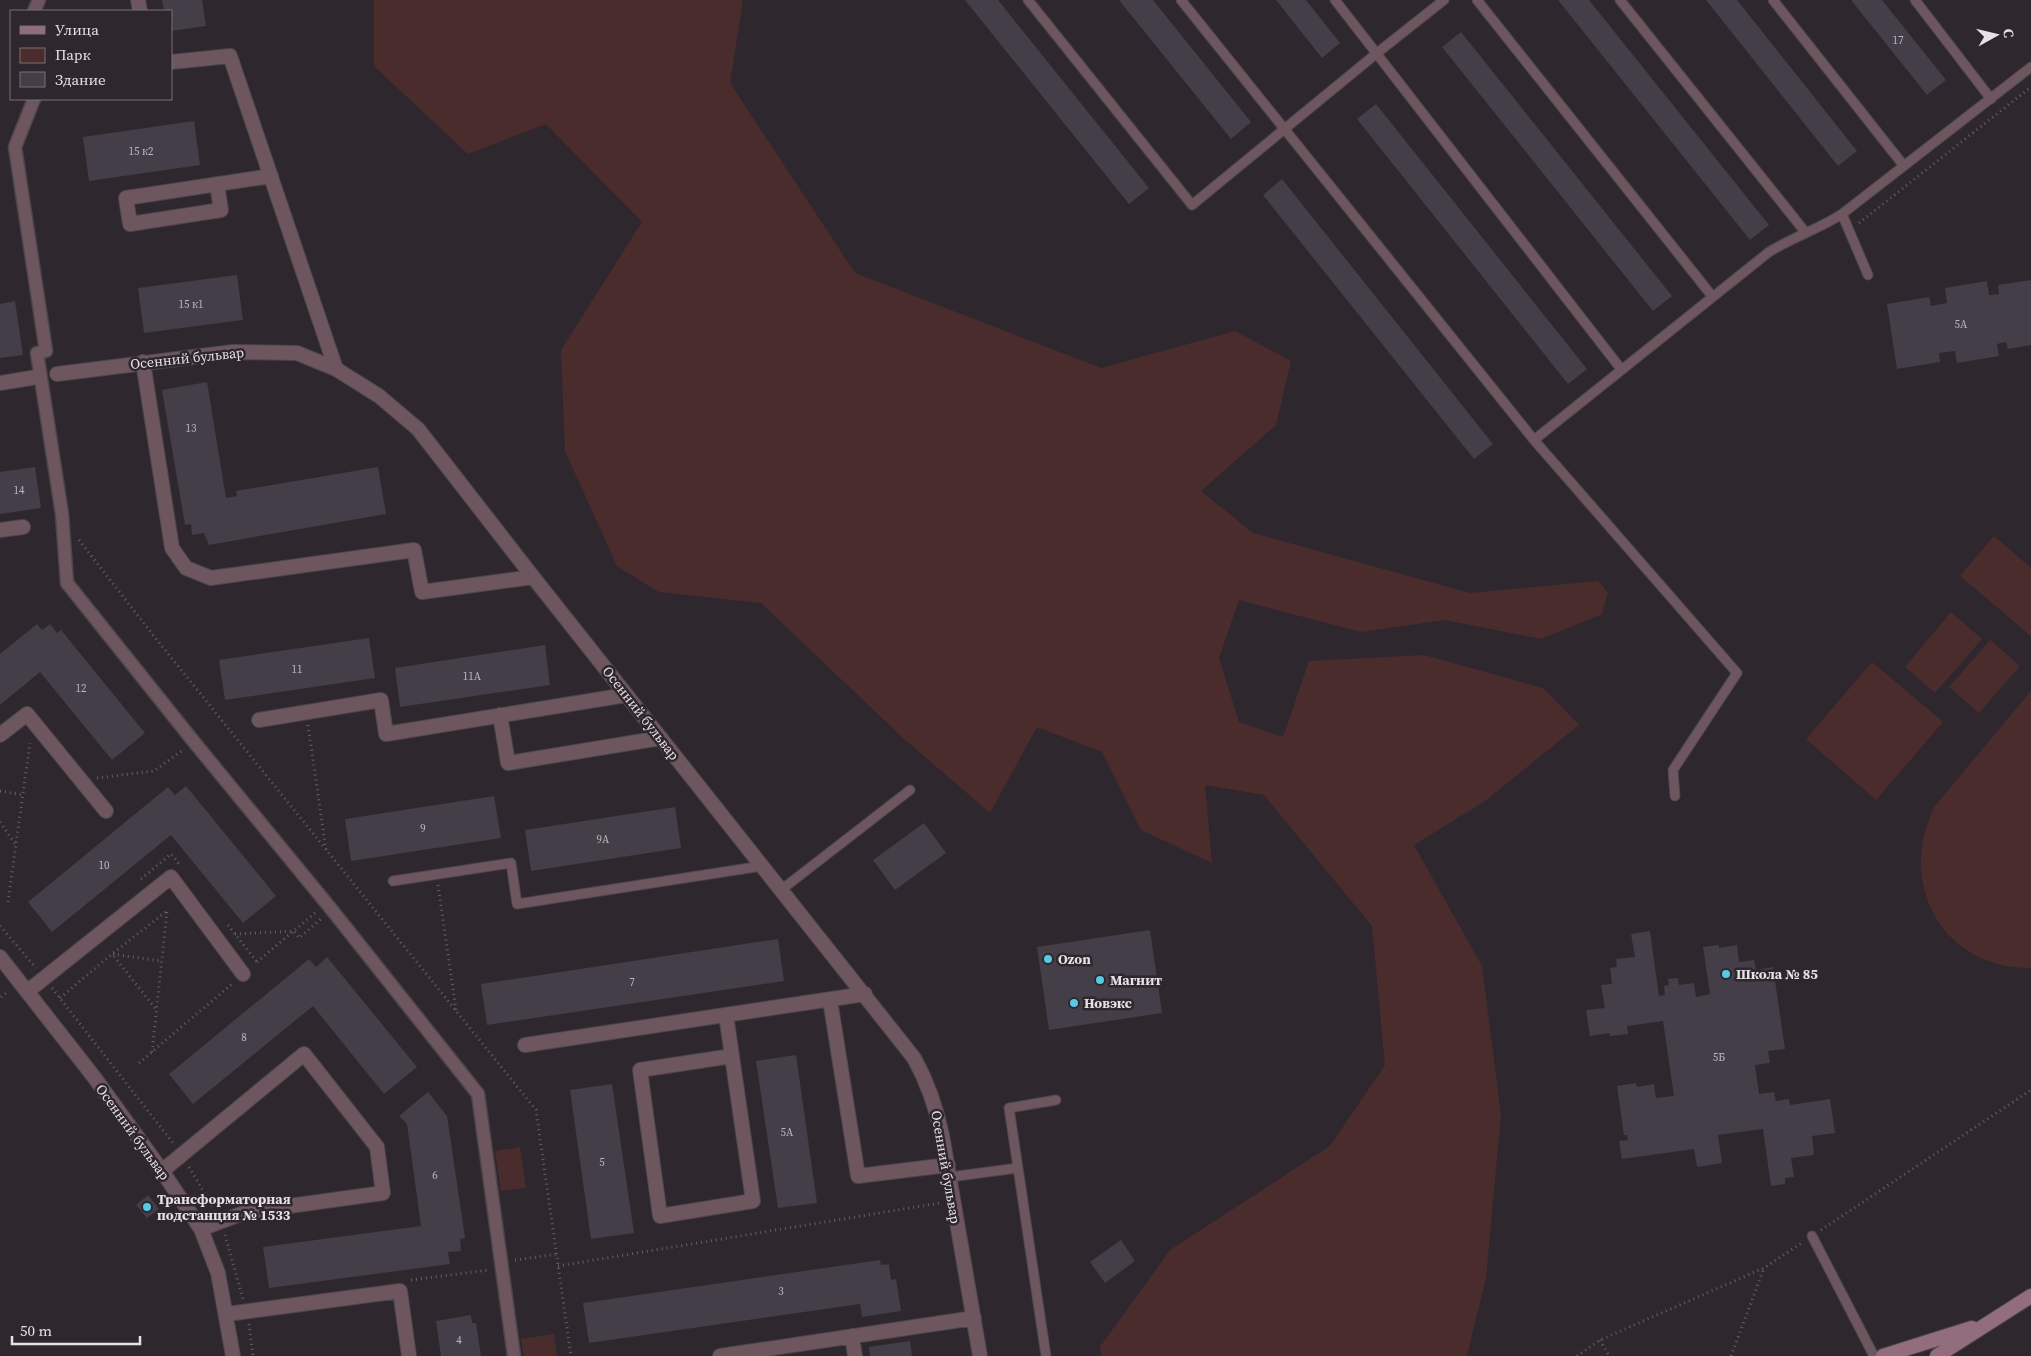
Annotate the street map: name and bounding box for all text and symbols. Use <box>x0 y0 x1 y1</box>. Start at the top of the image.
legend <box>10 10 172 100</box>
north arrow <box>1971 10 2021 60</box>
text: Улица <box>55 19 99 40</box>
text: С <box>1998 27 2019 39</box>
house number: 17 <box>1893 33 1904 48</box>
text: Парк <box>55 44 91 65</box>
text: Здание <box>55 69 106 90</box>
house number: 15 к2 <box>128 144 154 159</box>
house number: 15 к1 <box>178 297 204 312</box>
house number: 5А <box>1955 317 1968 332</box>
street label: Осенний бульвар <box>129 342 245 374</box>
house number: 13 <box>186 421 197 436</box>
house number: 14 <box>14 483 25 498</box>
house number: 11 <box>292 662 303 677</box>
street label: Осенний бульвар <box>598 662 684 764</box>
house number: 11А <box>463 669 482 684</box>
house number: 12 <box>76 681 87 696</box>
house number: 9 <box>420 821 426 836</box>
house number: 9А <box>597 832 610 847</box>
house number: 10 <box>99 858 110 873</box>
place label: Ozon <box>1058 949 1091 969</box>
marker: Ozon <box>1042 953 1054 965</box>
place label: Школа № 85 <box>1736 964 1818 984</box>
marker: Школа № 85 <box>1720 968 1732 980</box>
place label: Магнит <box>1110 970 1162 990</box>
marker: Магнит <box>1094 974 1106 986</box>
house number: 7 <box>629 975 635 990</box>
place label: Новэкс <box>1084 993 1132 1013</box>
marker: Новэкс <box>1068 997 1080 1009</box>
house number: 8 <box>241 1030 247 1045</box>
house number: 5Б <box>1713 1050 1725 1065</box>
street label: Осенний бульвар <box>91 1080 175 1184</box>
street label: Осенний бульвар <box>926 1109 966 1225</box>
house number: 5А <box>781 1125 794 1140</box>
house number: 5 <box>599 1155 605 1170</box>
house number: 6 <box>432 1168 438 1183</box>
place label: Трансформаторная подстанция № 1533 <box>157 1189 291 1225</box>
marker: Трансформаторная подстанция № 1533 <box>141 1201 153 1213</box>
house number: 3 <box>778 1284 784 1299</box>
scale bar <box>12 1314 140 1346</box>
text: 50 m <box>20 1320 52 1341</box>
house number: 4 <box>456 1333 462 1348</box>

